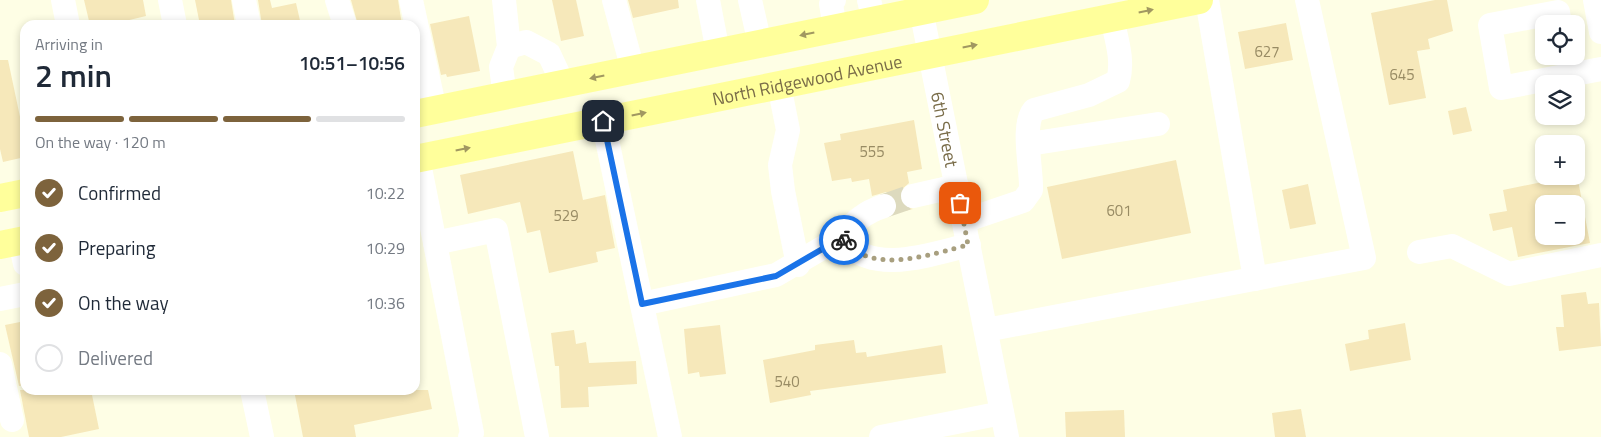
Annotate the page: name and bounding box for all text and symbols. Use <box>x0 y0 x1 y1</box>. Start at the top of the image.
one-way arrow <box>1139 6 1155 14</box>
map controls <box>1535 15 1585 245</box>
button: locate <box>1535 15 1585 65</box>
one-way arrow <box>800 30 815 38</box>
text: Arriving in <box>35 32 103 56</box>
house number: 627 <box>1254 40 1280 63</box>
one-way arrow <box>962 42 978 50</box>
street label: North Ridgewood Avenue <box>710 47 904 112</box>
text: 10:51–10:56 <box>299 48 405 77</box>
text: 2 min <box>35 51 112 99</box>
house number: 645 <box>1389 63 1415 86</box>
one-way arrow <box>589 73 604 81</box>
button: layers <box>1535 75 1585 125</box>
street label: 6th Street <box>924 89 966 170</box>
pin <box>582 100 624 142</box>
icon: home <box>589 107 617 135</box>
one-way arrow <box>632 109 648 117</box>
text: On the way · 120 m <box>35 130 166 154</box>
button: + <box>1535 135 1585 185</box>
house number: 555 <box>859 140 885 163</box>
one-way arrow <box>455 145 470 153</box>
text: Confirmed <box>78 178 161 207</box>
icon: check <box>35 179 63 207</box>
text: 10:22 <box>366 181 405 205</box>
pin <box>939 182 981 224</box>
icon: bag <box>946 189 974 217</box>
button: − <box>1535 195 1585 245</box>
house number: 601 <box>1106 199 1132 222</box>
house number: 529 <box>553 204 579 227</box>
courier <box>819 215 869 265</box>
icon: bike <box>830 226 858 254</box>
text: Preparing <box>78 233 155 262</box>
icon: check <box>35 234 63 262</box>
text: 10:29 <box>366 236 405 260</box>
text: On the way <box>78 288 169 317</box>
icon: check <box>35 289 63 317</box>
text: 10:36 <box>366 291 405 315</box>
text: Delivered <box>78 343 153 372</box>
house number: 540 <box>774 370 800 393</box>

